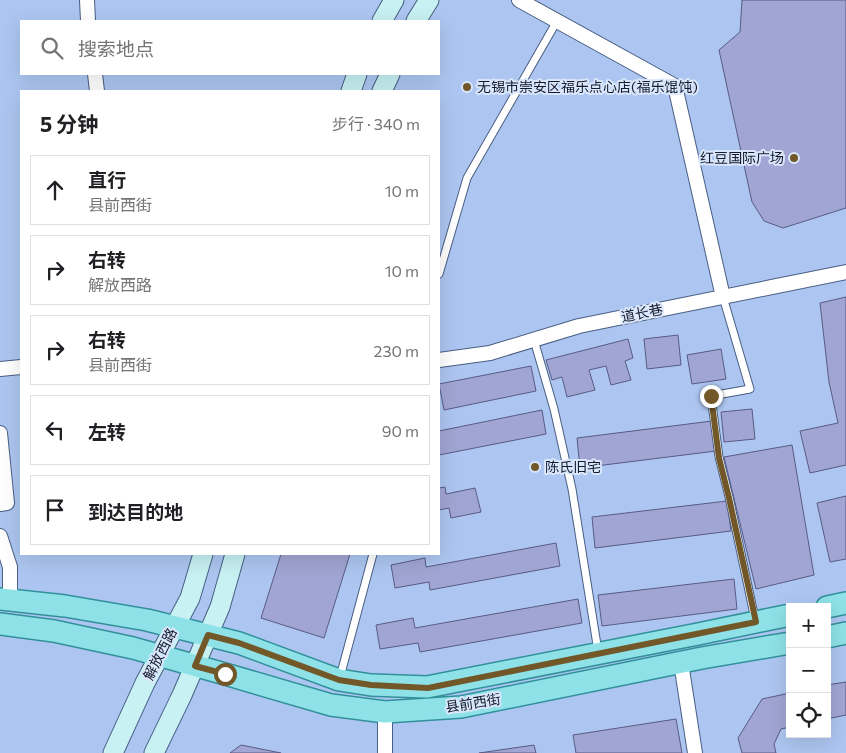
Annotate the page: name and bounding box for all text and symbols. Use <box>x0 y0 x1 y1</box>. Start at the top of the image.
search box <box>20 20 440 75</box>
icon: search <box>38 34 66 62</box>
text: 搜索地点 <box>78 37 154 60</box>
place label: 无锡市崇安区福乐点心店(福乐馄饨) <box>477 78 698 95</box>
marker: 无锡市崇安区福乐点心店(福乐馄饨) <box>461 81 473 93</box>
text: 5 分钟 <box>40 111 98 136</box>
text: 步行 · 340 m <box>332 114 420 133</box>
place label: 红豆国际广场 <box>700 149 784 166</box>
marker: 红豆国际广场 <box>788 152 800 164</box>
text: 直行 <box>88 168 126 191</box>
icon: ahead <box>41 176 69 204</box>
text: 10 m <box>385 181 419 200</box>
text: 县前西街 <box>88 195 152 214</box>
text: 右转 <box>88 248 126 271</box>
icon: right <box>41 256 69 284</box>
text: 10 m <box>385 261 419 280</box>
text: 解放西路 <box>88 275 152 294</box>
street label: 道长巷 <box>620 300 664 325</box>
text: 右转 <box>88 328 126 351</box>
icon: right <box>41 336 69 364</box>
text: 230 m <box>374 341 419 360</box>
text: 县前西街 <box>88 355 152 374</box>
route end <box>700 385 723 408</box>
icon: left <box>41 416 69 444</box>
text: 左转 <box>88 420 126 443</box>
text: 90 m <box>382 421 419 440</box>
place label: 陈氏旧宅 <box>545 458 601 475</box>
marker: 陈氏旧宅 <box>529 461 541 473</box>
icon: arrive <box>41 496 69 524</box>
text: 到达目的地 <box>88 500 183 523</box>
map controls <box>786 603 831 738</box>
button: + <box>786 603 831 648</box>
street label: 解放西路 <box>139 625 180 683</box>
button: − <box>786 648 831 693</box>
route start <box>214 663 237 686</box>
street label: 县前西街 <box>444 690 502 715</box>
button: locate <box>786 693 831 738</box>

